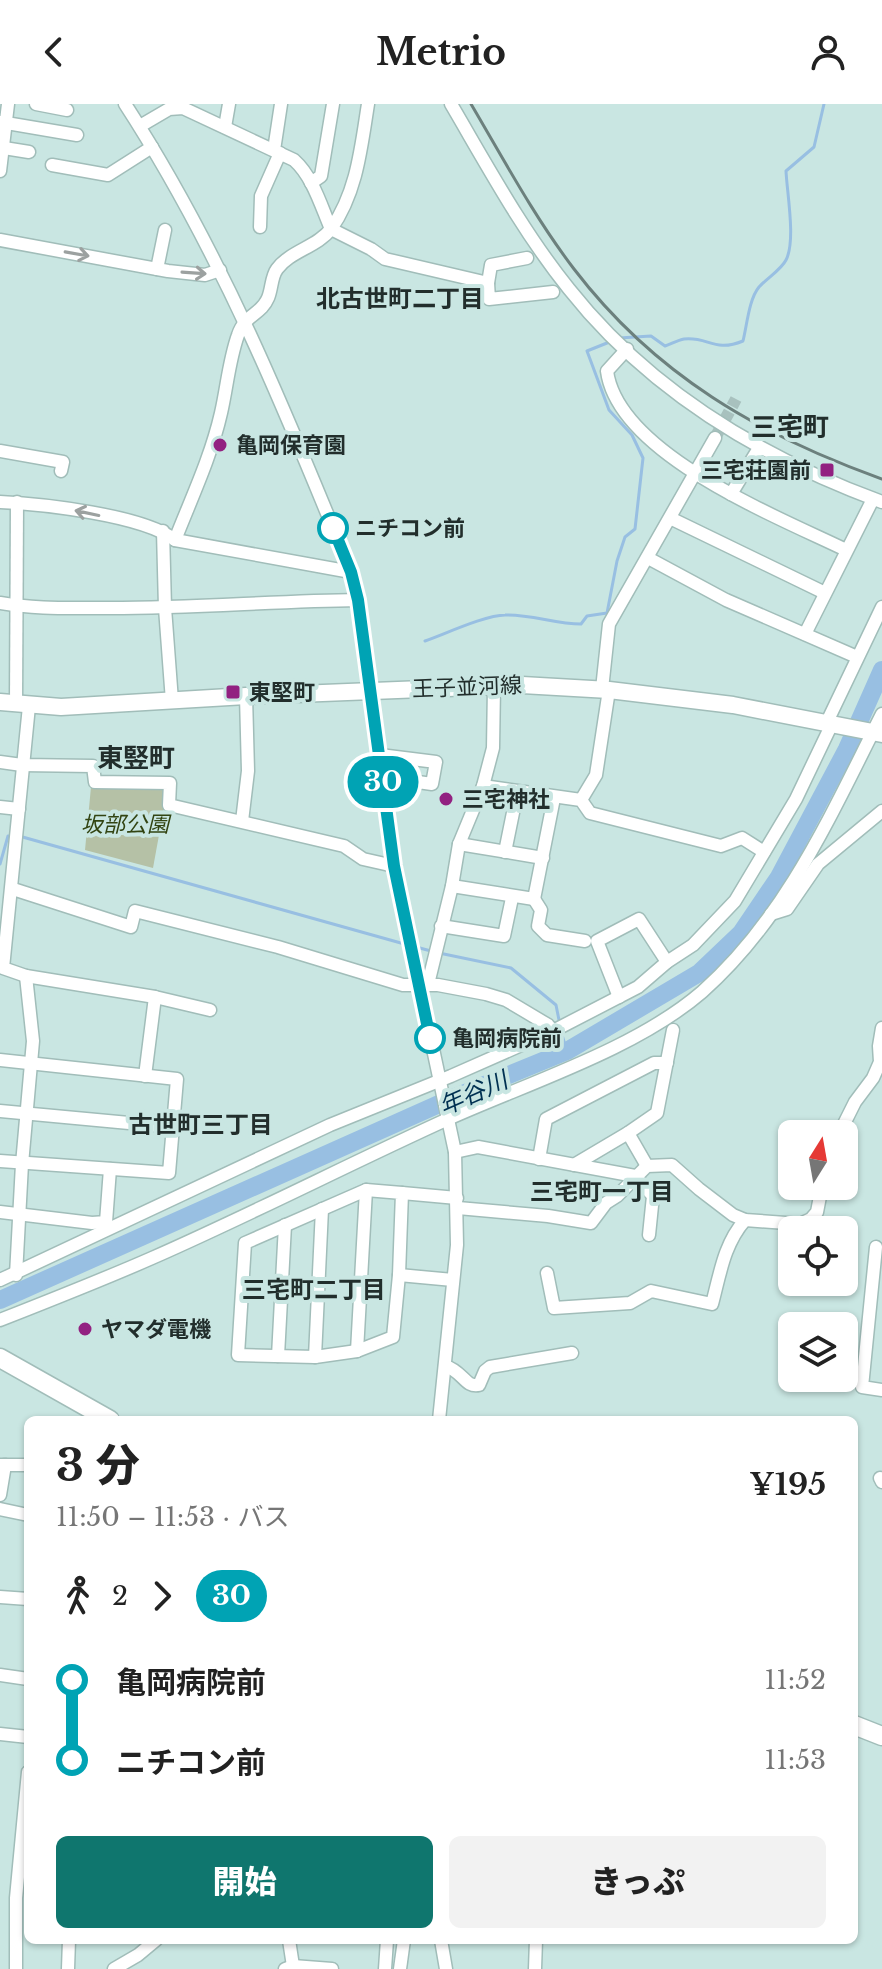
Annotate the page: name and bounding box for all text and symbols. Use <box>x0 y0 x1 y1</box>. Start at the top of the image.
icon: back <box>32 30 76 74</box>
text: Metrio <box>376 30 506 75</box>
icon: person <box>806 30 850 74</box>
one-way arrow <box>63 248 89 263</box>
one-way arrow <box>180 266 207 281</box>
district label: 北古世町二丁目 <box>316 284 484 313</box>
district label: 三宅町 <box>751 411 829 443</box>
place label: 亀岡保育園 <box>236 432 346 459</box>
marker: 亀岡保育園 <box>211 436 229 454</box>
place label: 三宅荘園前 <box>701 457 811 484</box>
marker: 三宅荘園前 <box>818 461 836 479</box>
one-way arrow <box>75 505 100 520</box>
marker: ニチコン前 <box>318 513 348 543</box>
place label: ニチコン前 <box>355 515 465 542</box>
street label: 王子並河線 <box>412 672 522 702</box>
place label: 東堅町 <box>249 679 315 706</box>
marker: 東堅町 <box>224 683 242 701</box>
district label: 東竪町 <box>97 742 175 774</box>
line badge: 30 <box>347 756 419 808</box>
text: 30 <box>364 764 402 799</box>
place label: 三宅神社 <box>462 786 550 813</box>
marker: 三宅神社 <box>437 790 455 808</box>
park label: 坂部公園 <box>81 811 172 838</box>
marker: 亀岡病院前 <box>415 1023 445 1053</box>
place label: 亀岡病院前 <box>452 1025 562 1052</box>
water label: 年谷川 <box>434 1064 515 1121</box>
district label: 古世町三丁目 <box>129 1110 273 1139</box>
north arrow <box>778 1120 858 1200</box>
map controls <box>778 1120 858 1392</box>
district label: 三宅町一丁目 <box>530 1177 674 1206</box>
button: locate <box>778 1216 858 1296</box>
district label: 三宅町二丁目 <box>242 1275 386 1304</box>
button: layers <box>778 1312 858 1392</box>
place label: ヤマダ電機 <box>101 1316 211 1343</box>
marker: ヤマダ電機 <box>76 1320 94 1338</box>
text: 3 分 <box>56 1438 140 1493</box>
text: ¥195 <box>749 1466 826 1503</box>
text: 11:50 – 11:53 · バス <box>56 1501 289 1533</box>
icon: walk <box>56 1574 100 1618</box>
icon: forward <box>140 1574 184 1618</box>
text: 30 <box>212 1578 251 1613</box>
text: 2 <box>112 1580 128 1612</box>
text: 亀岡病院前 <box>116 1664 266 1701</box>
text: 11:52 <box>765 1664 826 1696</box>
text: ニチコン前 <box>116 1744 266 1781</box>
text: 11:53 <box>765 1744 826 1776</box>
button: 開始 <box>56 1836 433 1928</box>
button: きっぷ <box>449 1836 826 1928</box>

